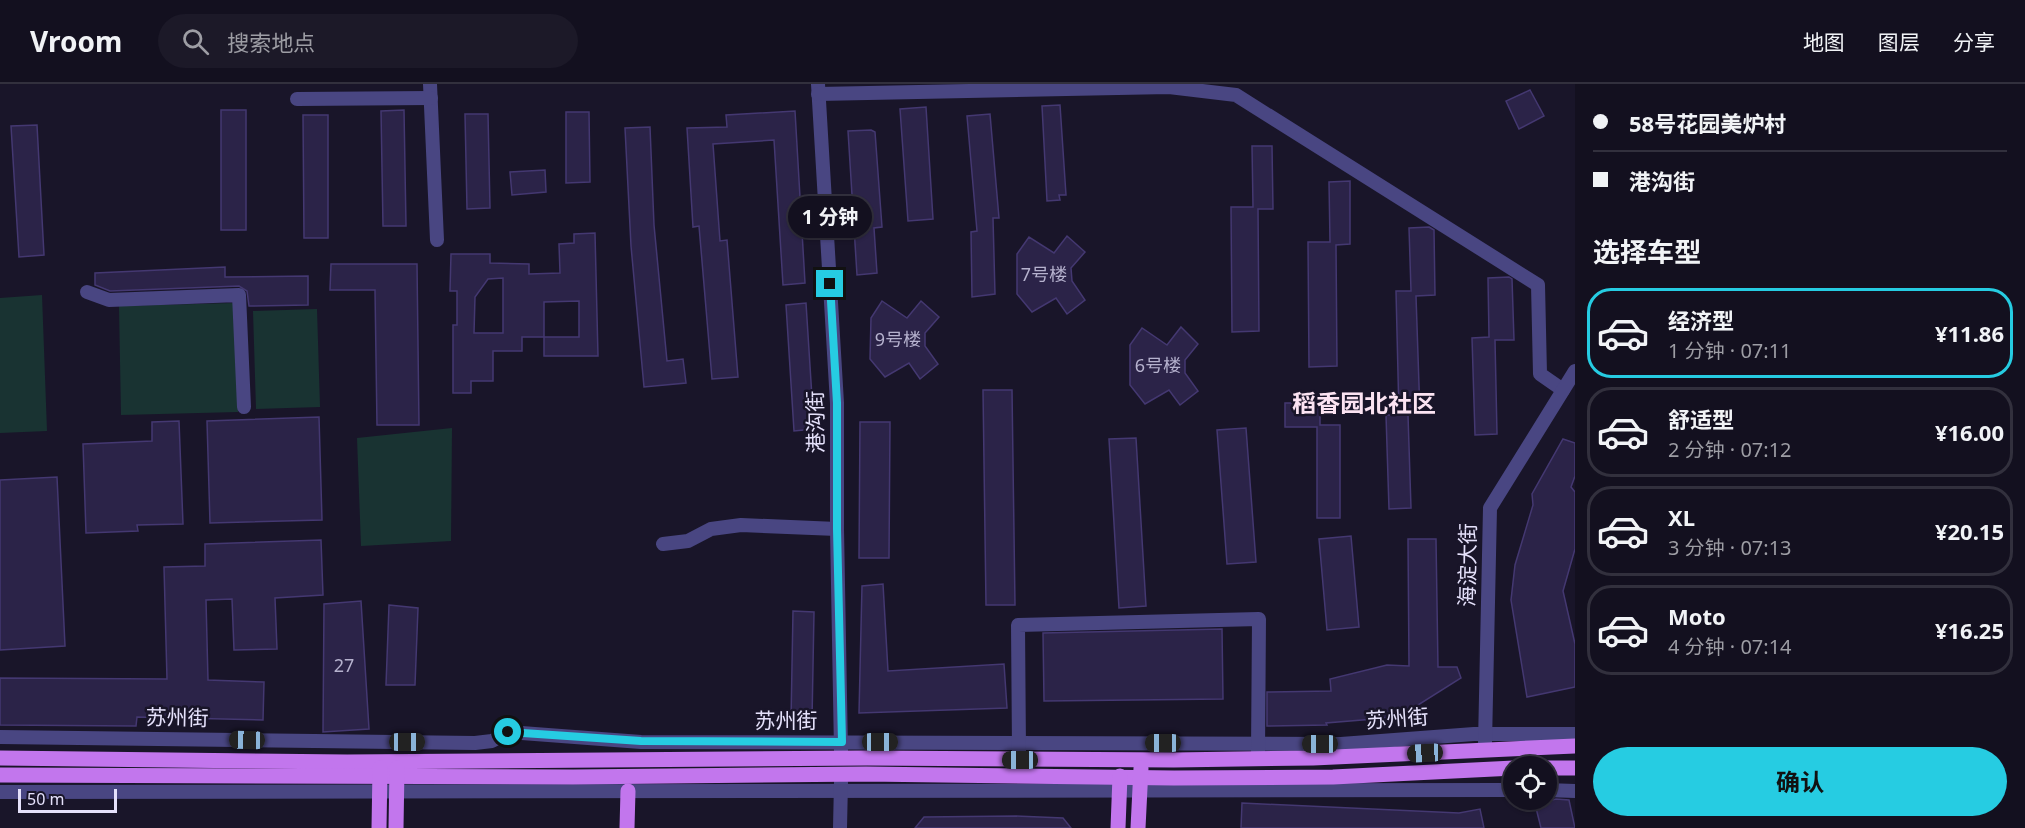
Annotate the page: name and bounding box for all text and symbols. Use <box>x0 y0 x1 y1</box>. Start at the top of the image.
search box <box>158 14 578 68</box>
text: Vroom <box>30 22 122 60</box>
icon: search <box>179 25 212 58</box>
text: 搜索地点 <box>227 27 315 57</box>
text: 地图 <box>1803 28 1845 56</box>
text: 图层 <box>1878 28 1920 56</box>
text: 分享 <box>1953 28 1995 56</box>
text: 58号花园美炉村 <box>1629 108 1786 138</box>
text: 港沟街 <box>1629 166 1695 196</box>
callout: 1 分钟 <box>788 197 872 239</box>
text: 1 分钟 <box>802 203 858 230</box>
text: 选择车型 <box>1593 233 1701 270</box>
house number: 7号楼 <box>1021 262 1067 286</box>
route end <box>816 270 843 297</box>
text: 经济型 <box>1668 305 1734 335</box>
icon: car <box>1596 306 1650 360</box>
text: ¥11.86 <box>1935 318 2004 348</box>
house number: 9号楼 <box>875 327 921 351</box>
text: 1 分钟 · 07:11 <box>1668 337 1792 364</box>
house number: 6号楼 <box>1135 353 1181 377</box>
district label: 稻香园北社区 <box>1292 386 1436 419</box>
street label: 港沟街 <box>800 390 830 454</box>
text: 舒适型 <box>1668 404 1734 434</box>
icon: car <box>1596 405 1650 459</box>
text: ¥16.00 <box>1935 417 2004 447</box>
text: 2 分钟 · 07:12 <box>1668 436 1792 463</box>
text: XL <box>1668 502 1695 532</box>
icon: car <box>1596 504 1650 558</box>
text: ¥20.15 <box>1935 516 2004 546</box>
street label: 海淀大街 <box>1452 523 1482 607</box>
text: 3 分钟 · 07:13 <box>1668 534 1792 561</box>
text: Moto <box>1668 601 1726 631</box>
icon: car <box>1596 603 1650 657</box>
text: ¥16.25 <box>1935 615 2004 645</box>
text: 4 分钟 · 07:14 <box>1668 633 1792 660</box>
house number: 27 <box>334 653 354 677</box>
street label: 苏州街 <box>145 702 209 732</box>
street label: 苏州街 <box>1365 702 1429 734</box>
street label: 苏州街 <box>755 706 818 734</box>
route start <box>494 718 521 745</box>
car <box>229 731 265 749</box>
car <box>389 733 425 751</box>
car <box>862 733 898 751</box>
car <box>1145 734 1181 752</box>
car <box>1302 735 1338 753</box>
car <box>1407 743 1443 763</box>
button: 确认 <box>1593 747 2007 816</box>
car <box>1002 751 1038 769</box>
map controls <box>1503 756 1557 810</box>
button: locate <box>1503 756 1557 810</box>
scale bar <box>18 786 117 814</box>
text: 50 m <box>27 788 64 810</box>

